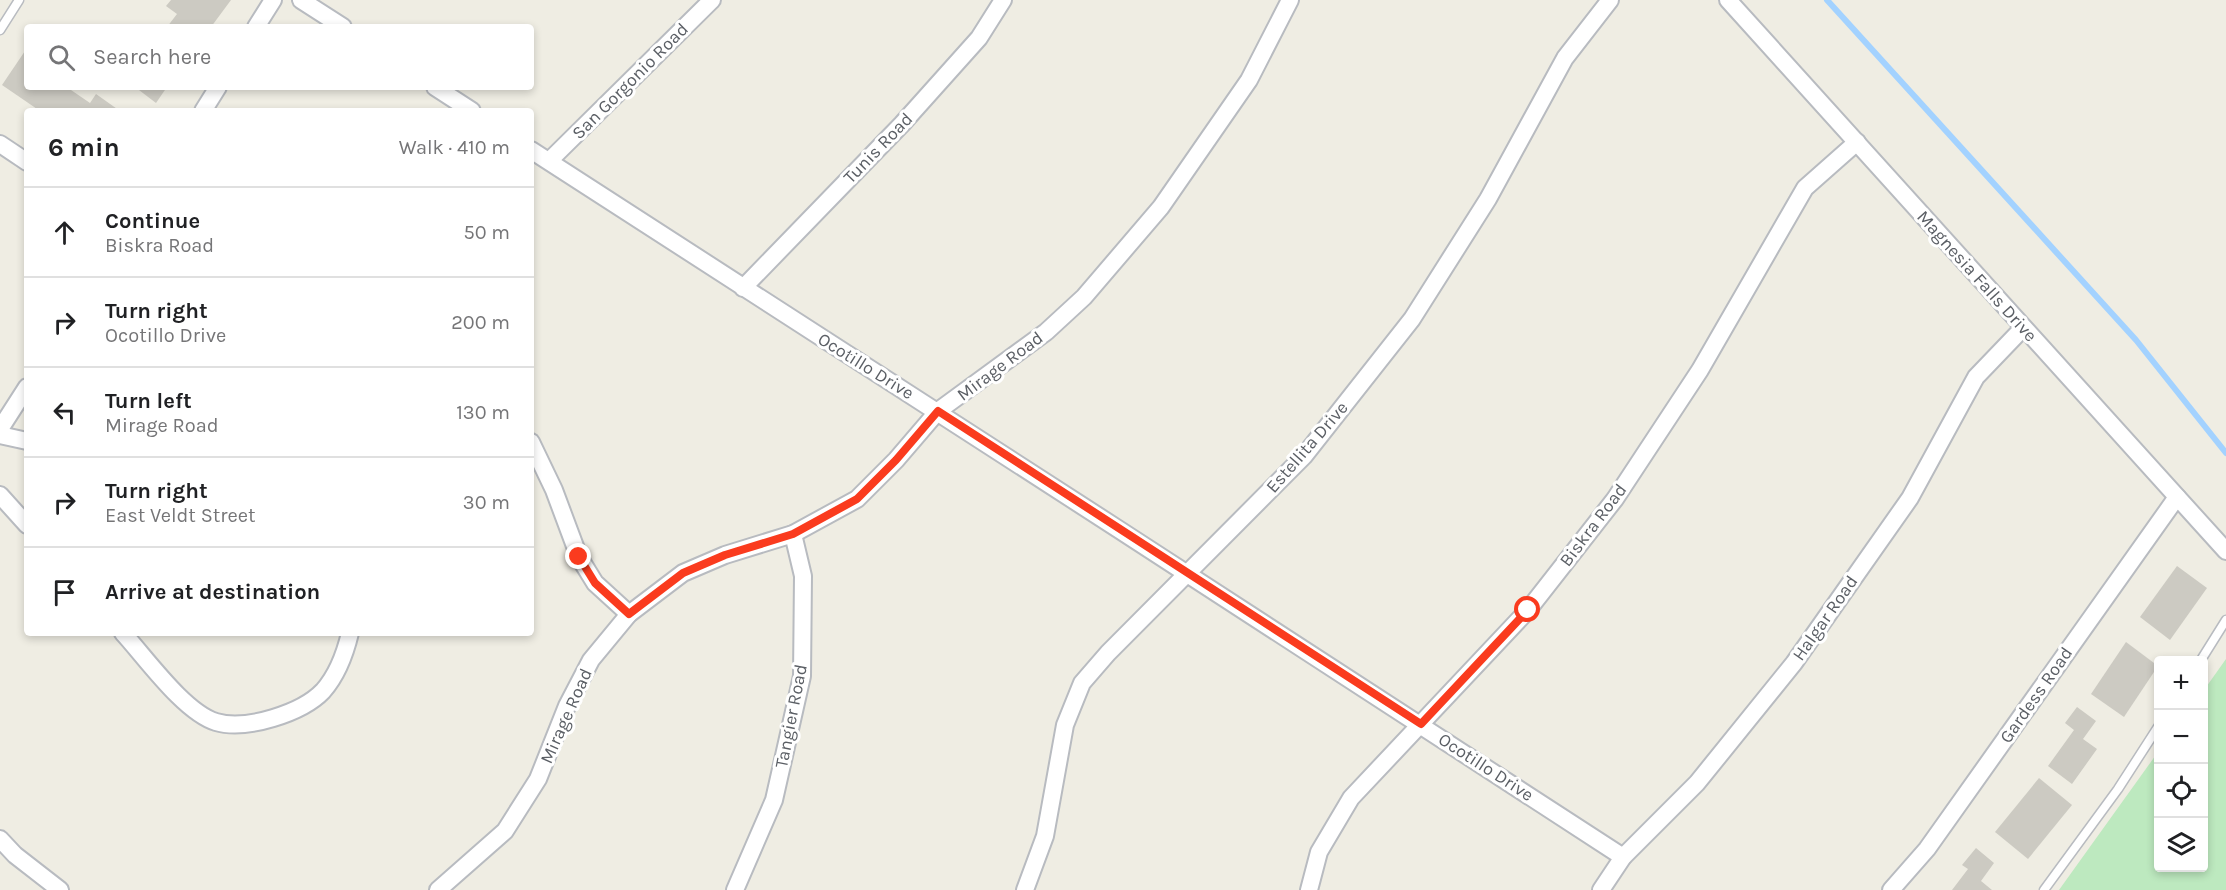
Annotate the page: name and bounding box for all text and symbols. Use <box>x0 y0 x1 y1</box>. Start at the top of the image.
street label: San Gorgonio Road <box>567 18 693 144</box>
search box <box>24 24 534 90</box>
icon: search <box>45 41 78 74</box>
text: Search here <box>93 44 211 70</box>
street label: Tunis Road <box>839 108 917 188</box>
text: 6 min <box>48 132 120 163</box>
text: Walk · 410 m <box>399 136 510 159</box>
street label: Magnesia Falls Drive <box>1912 206 2042 346</box>
text: Continue <box>105 208 200 234</box>
icon: ahead <box>48 216 81 249</box>
text: 50 m <box>463 221 510 244</box>
text: Biskra Road <box>105 234 214 257</box>
text: Turn right <box>105 298 208 324</box>
icon: right <box>48 306 81 339</box>
text: 200 m <box>451 311 510 334</box>
text: Ocotillo Drive <box>105 324 226 347</box>
street label: Mirage Road <box>953 326 1047 406</box>
street label: Ocotillo Drive <box>814 328 918 404</box>
text: Turn left <box>105 388 192 414</box>
icon: left <box>48 396 81 429</box>
street label: Estellita Drive <box>1261 397 1353 497</box>
text: 130 m <box>456 401 510 424</box>
text: Mirage Road <box>105 414 219 437</box>
text: Turn right <box>105 478 208 504</box>
street label: Biskra Road <box>1555 479 1631 571</box>
icon: right <box>48 486 81 519</box>
text: 30 m <box>463 491 510 514</box>
text: East Veldt Street <box>105 504 256 527</box>
route end <box>565 543 591 569</box>
street label: Halgar Road <box>1788 571 1862 665</box>
icon: arrive <box>48 576 81 609</box>
text: Arrive at destination <box>105 579 320 605</box>
route start <box>1514 596 1540 622</box>
street label: Gardess Road <box>1995 643 2077 747</box>
map controls <box>2154 656 2208 872</box>
button: + <box>2154 656 2208 710</box>
street label: Tangier Road <box>770 662 812 770</box>
street label: Mirage Road <box>535 665 597 767</box>
button: − <box>2154 710 2208 764</box>
street label: Ocotillo Drive <box>1434 728 1538 806</box>
button: locate <box>2154 764 2208 818</box>
button: layers <box>2154 818 2208 872</box>

